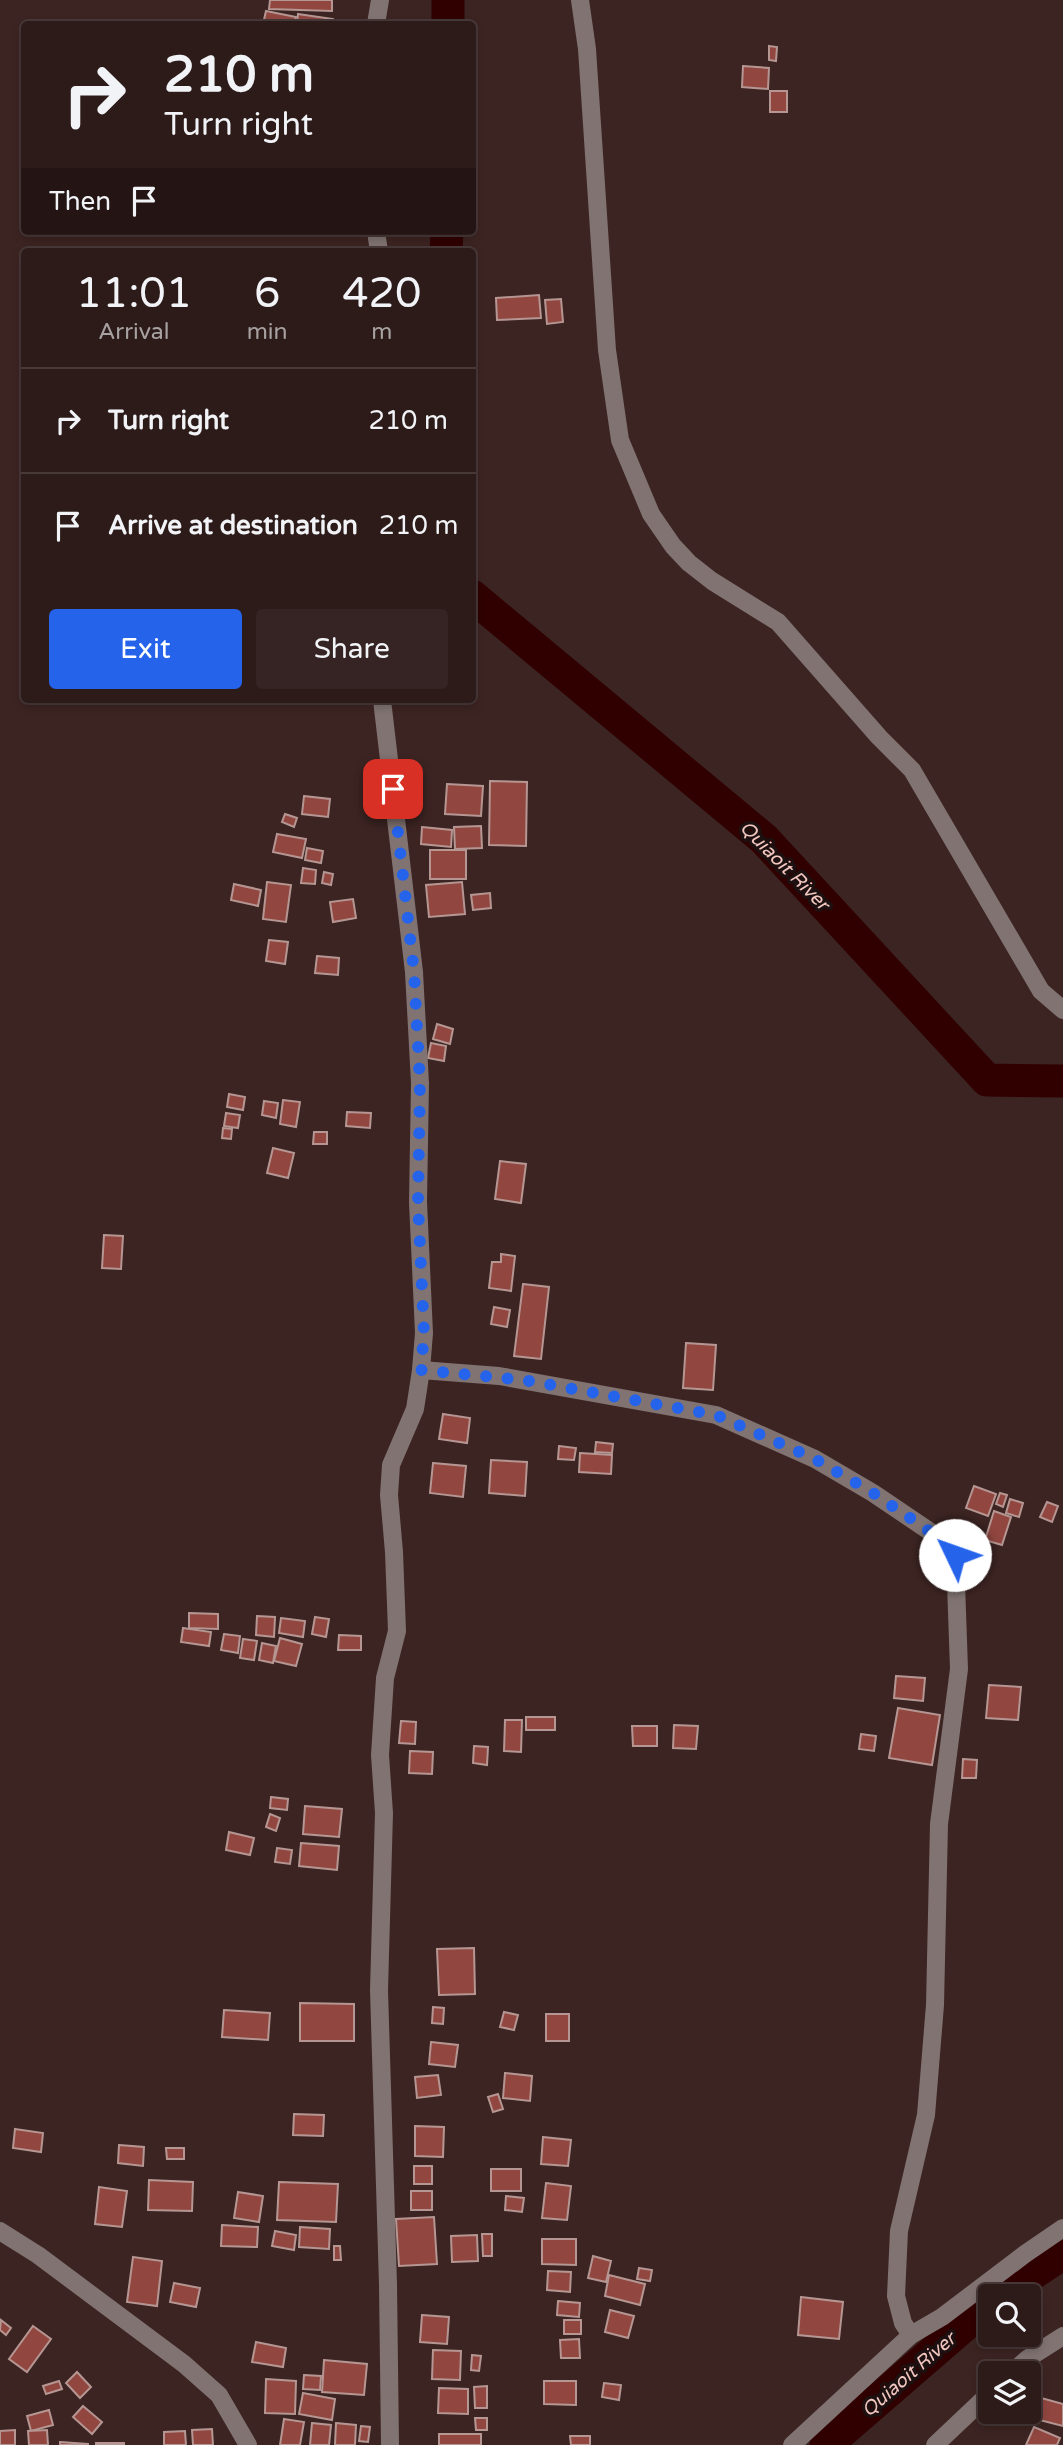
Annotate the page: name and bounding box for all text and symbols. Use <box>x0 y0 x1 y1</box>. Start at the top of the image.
text: 210 m <box>164 46 314 105</box>
icon: right <box>49 49 140 140</box>
text: Turn right <box>164 106 313 144</box>
icon: arrive <box>125 182 163 220</box>
text: Then <box>49 186 111 217</box>
text: 11:01 <box>76 268 192 319</box>
text: 6 <box>254 268 280 319</box>
text: 420 <box>342 268 421 319</box>
text: Arrival <box>98 318 169 346</box>
text: min <box>247 318 288 346</box>
text: m <box>371 318 392 346</box>
icon: right <box>49 402 87 440</box>
text: Turn right <box>108 405 229 436</box>
text: 210 m <box>368 405 448 436</box>
icon: arrive <box>49 507 87 545</box>
text: Arrive at destination <box>108 510 358 541</box>
text: 210 m <box>379 510 458 541</box>
button: Exit <box>49 609 242 689</box>
button: Share <box>256 609 448 689</box>
pin <box>363 759 423 819</box>
icon: arrive <box>374 770 412 808</box>
water label: Quiaoit River <box>735 817 835 917</box>
position arrow <box>918 1518 992 1592</box>
map controls <box>978 2284 1041 2424</box>
button: search <box>978 2284 1041 2347</box>
water label: Quiaoit River <box>857 2326 962 2421</box>
button: layers <box>978 2361 1041 2424</box>

